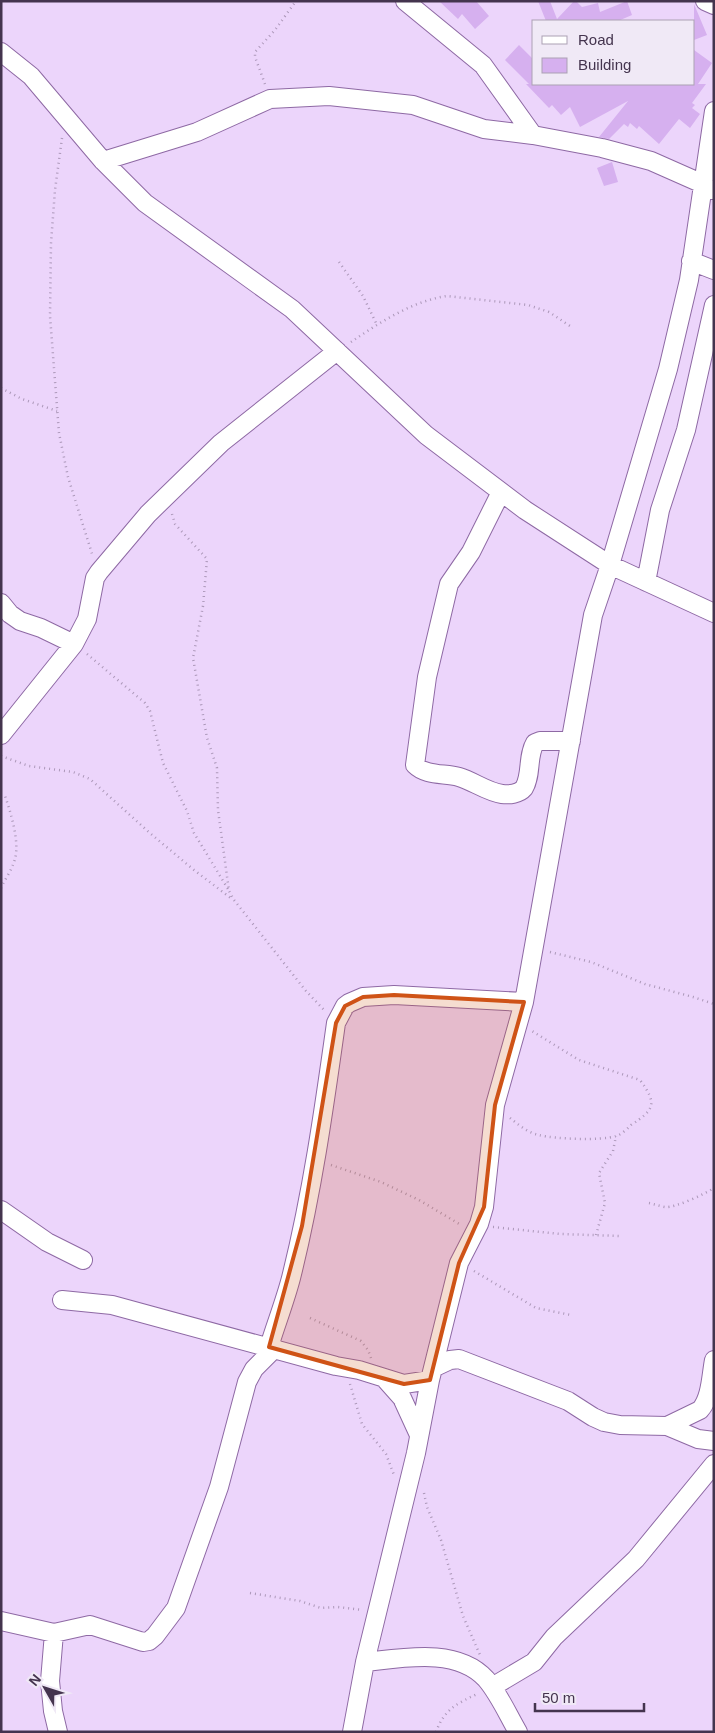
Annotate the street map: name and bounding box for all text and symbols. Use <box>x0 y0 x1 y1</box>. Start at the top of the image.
legend <box>532 20 695 85</box>
text: Road <box>578 31 614 48</box>
text: Building <box>578 56 631 73</box>
north arrow <box>20 1663 70 1713</box>
text: N <box>25 1671 44 1689</box>
scale bar <box>535 1680 644 1712</box>
text: 50 m <box>542 1689 575 1706</box>

